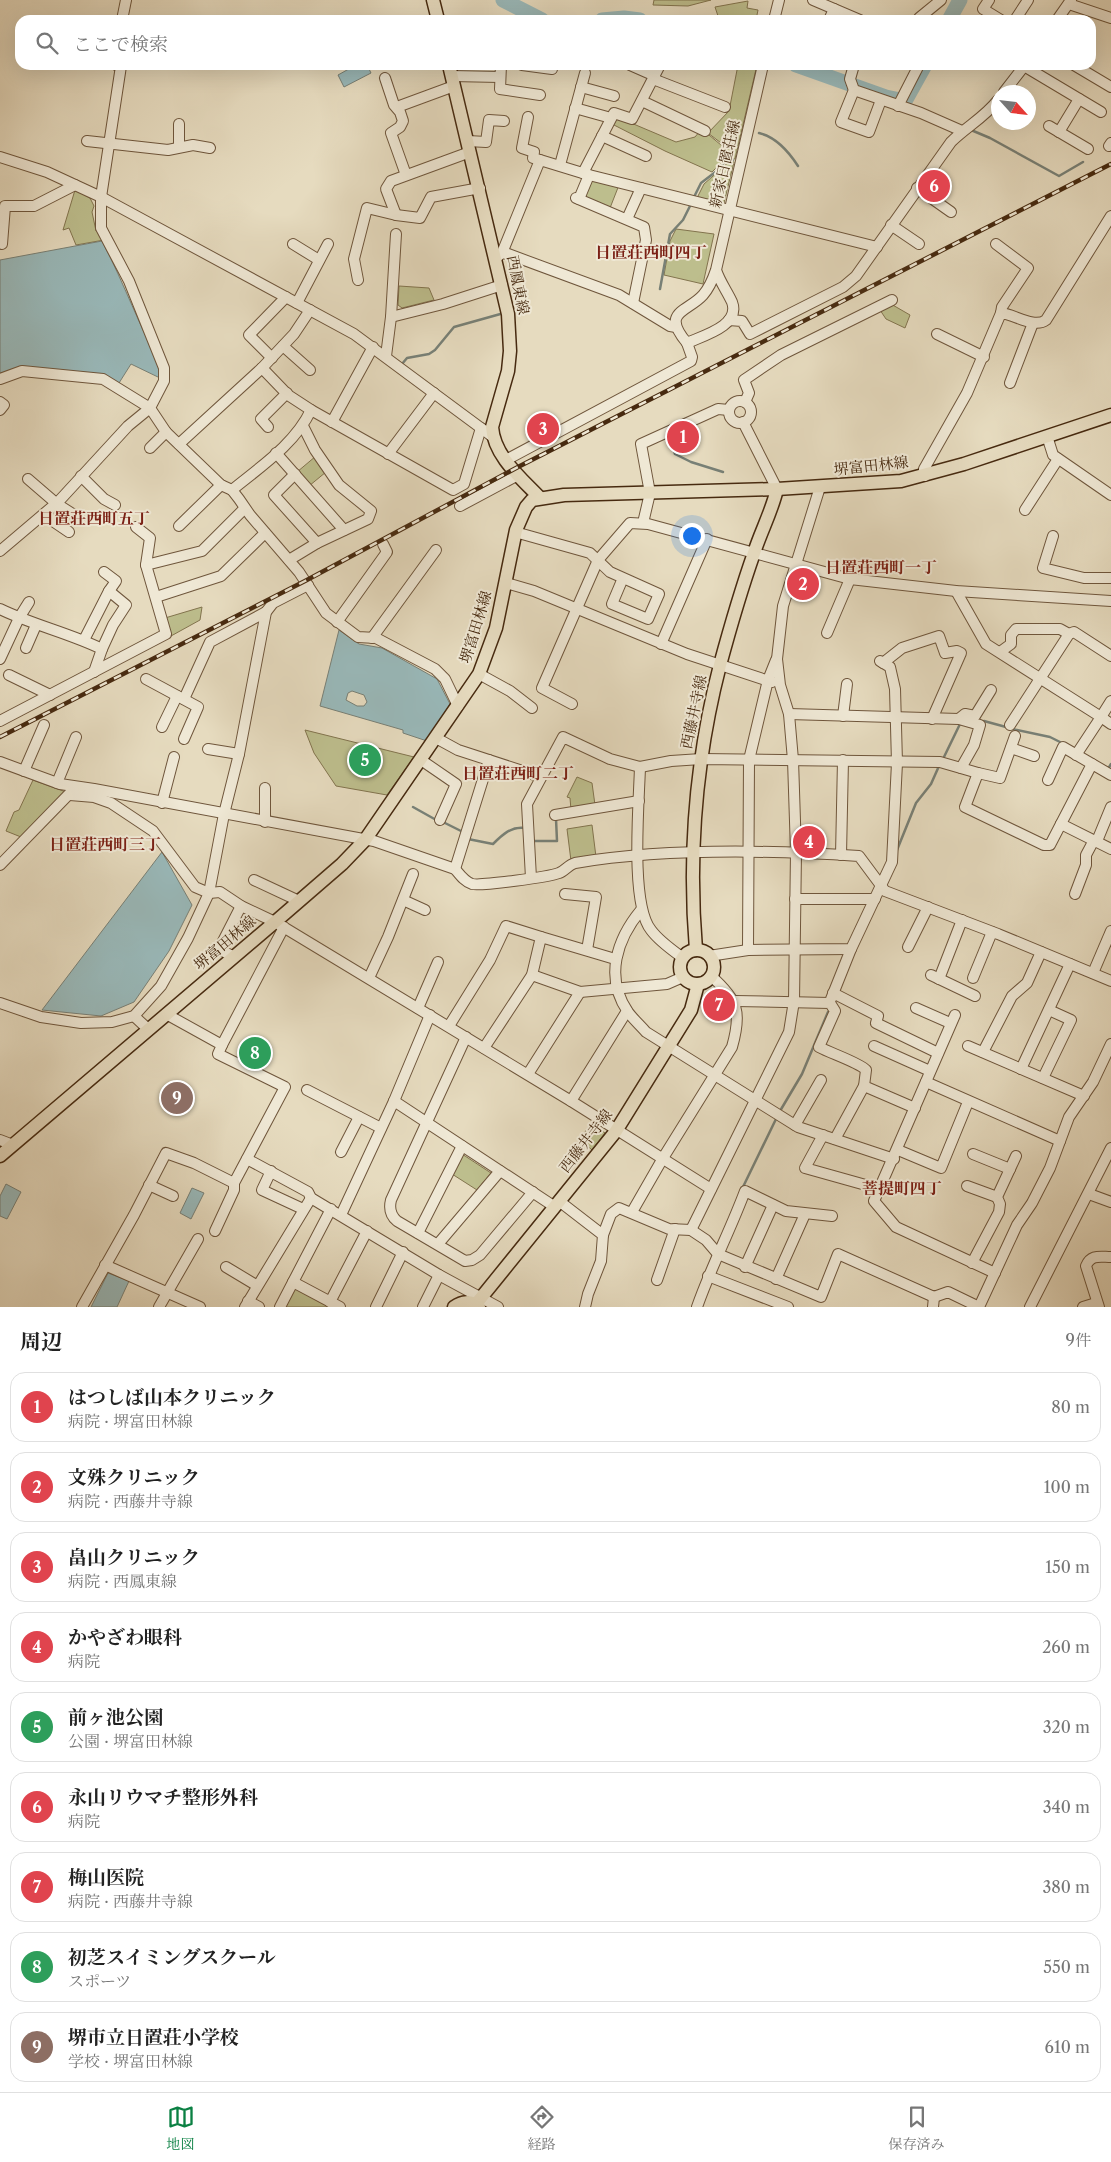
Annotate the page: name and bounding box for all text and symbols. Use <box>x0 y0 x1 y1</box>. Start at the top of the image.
search box <box>15 15 1096 70</box>
icon: search <box>33 29 61 57</box>
text: ここで検索 <box>73 33 168 56</box>
north arrow <box>991 85 1036 130</box>
street label: 新家日置荘線 <box>705 118 744 210</box>
pin: 6 <box>918 167 950 205</box>
district label: 日置荘西町四丁 <box>595 242 707 262</box>
street label: 西鳳東線 <box>503 254 534 316</box>
pin: 3 <box>527 410 559 448</box>
pin: 1 <box>667 418 699 456</box>
street label: 堺富田林線 <box>833 452 909 479</box>
district label: 日置荘西町五丁 <box>38 508 150 528</box>
your location <box>679 523 705 549</box>
district label: 日置荘西町一丁 <box>825 557 937 577</box>
pin: 2 <box>787 565 819 603</box>
street label: 堺富田林線 <box>455 588 496 666</box>
street label: 西藤井寺線 <box>676 673 711 751</box>
pin: 5 <box>349 741 381 779</box>
district label: 日置荘西町二丁 <box>462 763 574 783</box>
pin: 4 <box>793 823 825 861</box>
district label: 日置荘西町三丁 <box>49 834 161 854</box>
street label: 堺富田林線 <box>190 911 260 974</box>
pin: 7 <box>703 986 735 1024</box>
pin: 8 <box>239 1034 271 1072</box>
pin: 9 <box>161 1079 193 1117</box>
street label: 西藤井寺線 <box>555 1105 616 1176</box>
district label: 菩提町四丁 <box>862 1178 942 1198</box>
text: 周辺 <box>20 1329 62 1354</box>
text: 9件 <box>1066 1330 1091 1350</box>
text: はつしば山本クリニック <box>68 1386 276 1409</box>
text: 1 <box>33 1397 41 1417</box>
text: 80 m <box>1051 1397 1090 1417</box>
text: 病院 · 堺富田林線 <box>68 1411 193 1431</box>
text: 文殊クリニック <box>68 1466 200 1489</box>
text: 2 <box>32 1477 42 1497</box>
text: 100 m <box>1044 1477 1090 1497</box>
text: 病院 · 西藤井寺線 <box>68 1491 193 1511</box>
text: 畠山クリニック <box>68 1546 200 1569</box>
text: 3 <box>32 1557 42 1577</box>
text: 150 m <box>1045 1557 1090 1577</box>
text: 病院 · 西鳳東線 <box>68 1571 177 1591</box>
text: かやざわ眼科 <box>68 1626 182 1649</box>
text: 4 <box>32 1637 42 1657</box>
text: 260 m <box>1042 1637 1090 1657</box>
text: 病院 <box>68 1651 100 1671</box>
text: 前ヶ池公園 <box>68 1706 163 1729</box>
text: 5 <box>33 1717 41 1737</box>
text: 320 m <box>1043 1717 1090 1737</box>
text: 公園 · 堺富田林線 <box>68 1731 193 1751</box>
text: 永山リウマチ整形外科 <box>68 1786 258 1809</box>
text: 6 <box>32 1797 42 1817</box>
text: 340 m <box>1043 1797 1090 1817</box>
text: 病院 <box>68 1811 100 1831</box>
text: 梅山医院 <box>68 1866 144 1889</box>
text: 7 <box>33 1877 41 1897</box>
text: 380 m <box>1042 1877 1090 1897</box>
text: 病院 · 西藤井寺線 <box>68 1891 193 1911</box>
text: 初芝スイミングスクール <box>68 1946 276 1969</box>
text: 8 <box>32 1957 42 1977</box>
text: 550 m <box>1043 1957 1090 1977</box>
text: スポーツ <box>68 1971 131 1991</box>
text: 堺市立日置荘小学校 <box>68 2026 239 2049</box>
text: 9 <box>32 2037 42 2057</box>
text: 610 m <box>1045 2037 1090 2057</box>
text: 学校 · 堺富田林線 <box>68 2051 193 2071</box>
tab: 地図 <box>167 2103 195 2153</box>
tab: 経路 <box>528 2103 556 2153</box>
tab: 保存済み <box>889 2103 945 2153</box>

